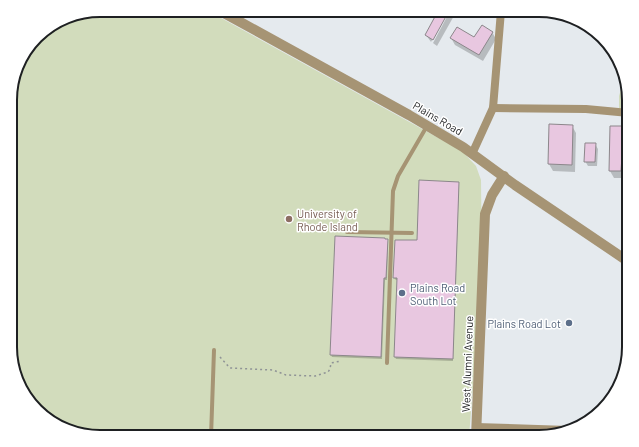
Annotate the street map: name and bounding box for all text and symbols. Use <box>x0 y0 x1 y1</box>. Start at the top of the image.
street label: Plains Road <box>411 99 465 137</box>
place label: University of Rhode Island <box>297 207 358 233</box>
marker: University of Rhode Island <box>284 214 294 224</box>
place label: Plains Road South Lot <box>410 281 465 307</box>
marker: Plains Road South Lot <box>397 288 407 298</box>
street label: West Alumni Avenue <box>459 315 475 412</box>
place label: Plains Road Lot <box>487 317 561 330</box>
marker: Plains Road Lot <box>564 318 574 328</box>

